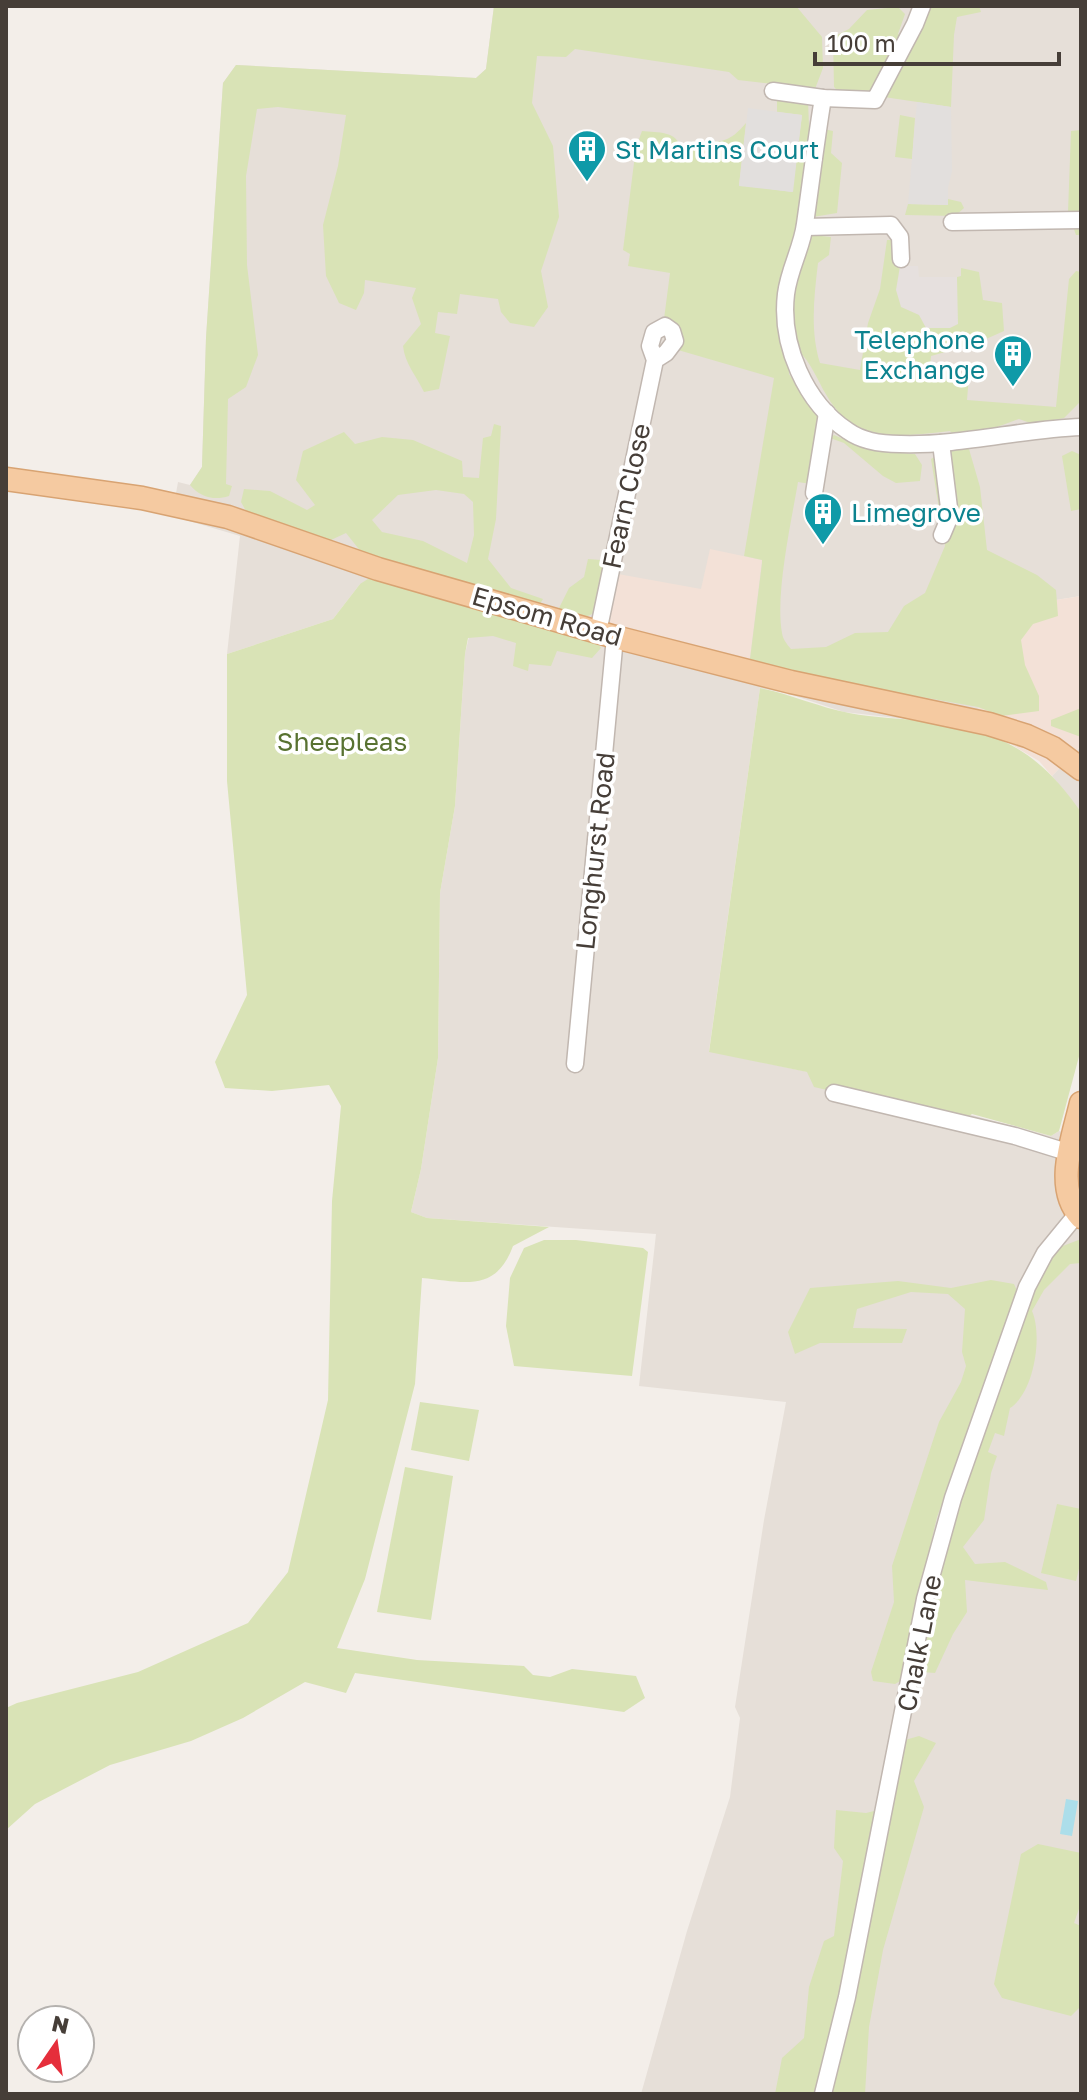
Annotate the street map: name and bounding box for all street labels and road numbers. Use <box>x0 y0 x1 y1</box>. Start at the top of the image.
street label: Fearn Close <box>595 420 657 572</box>
street label: Epsom Road <box>468 580 626 652</box>
street label: Longhurst Road <box>569 751 621 951</box>
street label: Chalk Lane <box>891 1572 947 1714</box>

